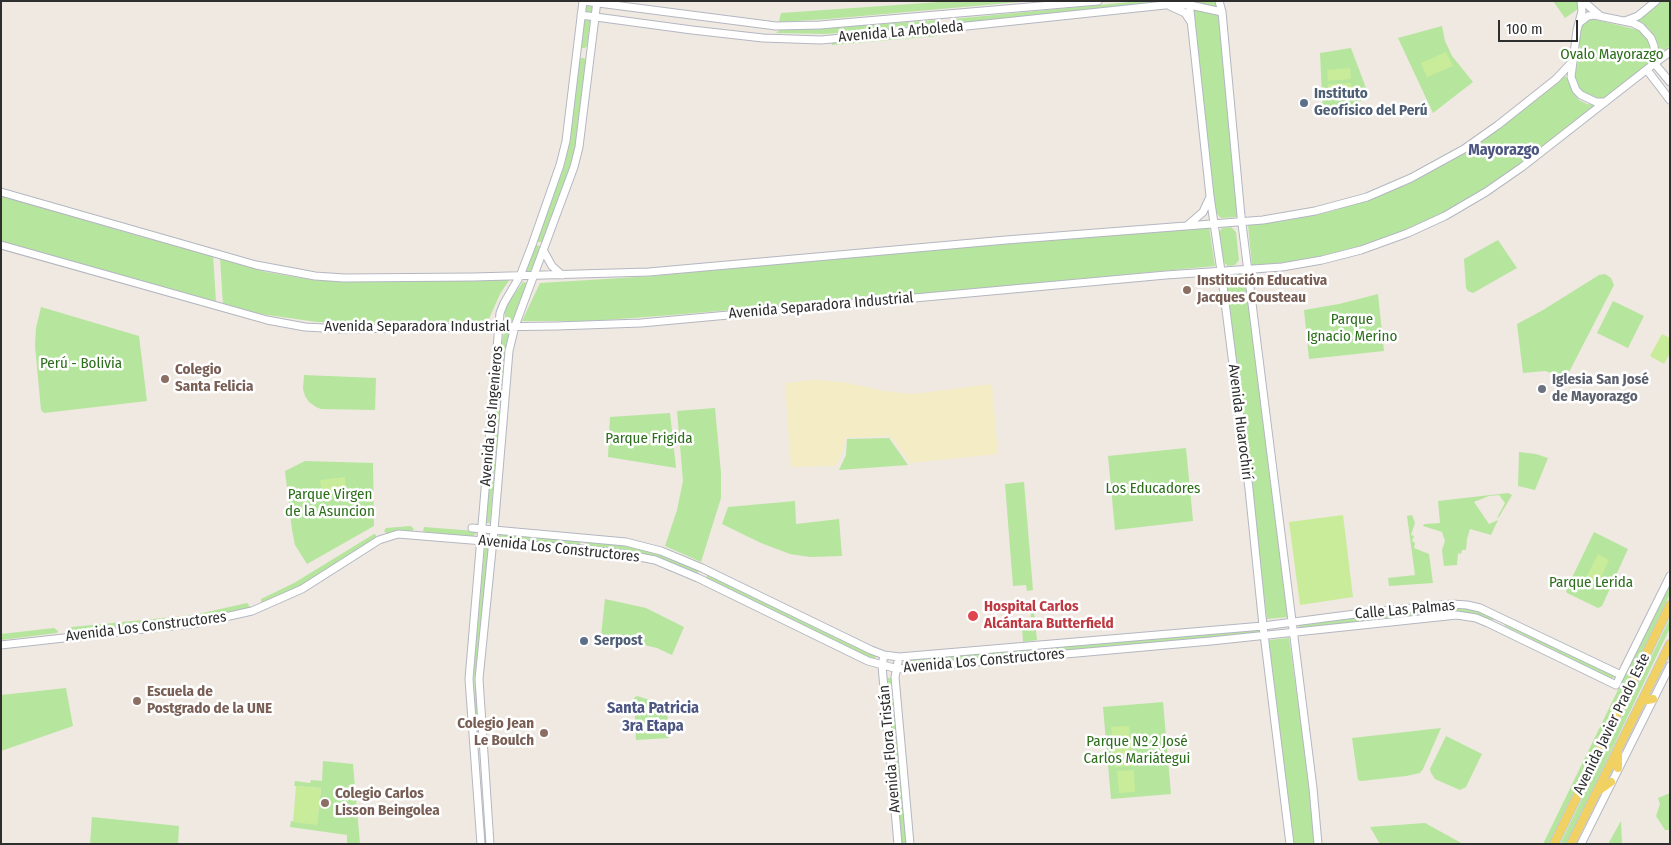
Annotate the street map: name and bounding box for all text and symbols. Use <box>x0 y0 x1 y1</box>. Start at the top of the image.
scale bar <box>1501 10 1581 42</box>
street label: Avenida La Arboleda <box>838 18 964 46</box>
text: 100 m <box>1506 20 1543 38</box>
park label: Ovalo Mayorazgo <box>1560 46 1664 64</box>
place label: Instituto Geofísico del Perú <box>1314 85 1428 120</box>
marker: Instituto Geofísico del Perú <box>1298 97 1310 109</box>
district label: Mayorazgo <box>1468 141 1540 161</box>
place label: Institución Educativa Jacques Cousteau <box>1197 272 1327 307</box>
marker: Institución Educativa Jacques Cousteau <box>1181 284 1193 296</box>
street label: Avenida Separadora Industrial <box>728 289 914 323</box>
park label: Parque Ignacio Merino <box>1307 311 1397 346</box>
street label: Avenida Separadora Industrial <box>324 318 510 336</box>
street label: Avenida Los Ingenieros <box>477 345 507 487</box>
park label: Perú - Bolivia <box>40 355 122 373</box>
place label: Colegio Santa Felicia <box>175 361 253 396</box>
street label: Avenida Huarochirí <box>1224 363 1256 481</box>
place label: Iglesia San José de Mayorazgo <box>1552 371 1649 406</box>
marker: Colegio Santa Felicia <box>159 373 171 385</box>
marker: Iglesia San José de Mayorazgo <box>1536 383 1548 395</box>
park label: Parque Frigida <box>605 430 693 448</box>
park label: Los Educadores <box>1106 480 1200 498</box>
park label: Parque Virgen de la Asuncion <box>285 486 375 521</box>
street label: Avenida Los Constructores <box>478 532 640 566</box>
park label: Parque Lerida <box>1549 574 1633 592</box>
street label: Calle Las Palmas <box>1354 597 1456 623</box>
place label: Hospital Carlos Alcántara Butterfield <box>984 598 1114 633</box>
street label: Avenida Los Constructores <box>65 608 227 646</box>
marker: Hospital Carlos Alcántara Butterfield <box>966 609 980 623</box>
place label: Serpost <box>594 632 643 650</box>
marker: Serpost <box>578 635 590 647</box>
street label: Avenida Los Constructores <box>903 645 1065 677</box>
street label: Avenida Javier Prado Este <box>1570 650 1654 798</box>
place label: Escuela de Postgrado de la UNE <box>147 683 272 718</box>
street label: Avenida Flora Tristán <box>875 684 905 814</box>
marker: Escuela de Postgrado de la UNE <box>131 695 143 707</box>
district label: Santa Patricia 3ra Etapa <box>607 699 699 737</box>
place label: Colegio Jean Le Boulch <box>457 715 534 750</box>
marker: Colegio Jean Le Boulch <box>538 727 550 739</box>
park label: Parque Nº 2 José Carlos Mariátegui <box>1084 733 1190 768</box>
place label: Colegio Carlos Lisson Beingolea <box>335 785 440 820</box>
marker: Colegio Carlos Lisson Beingolea <box>319 797 331 809</box>

